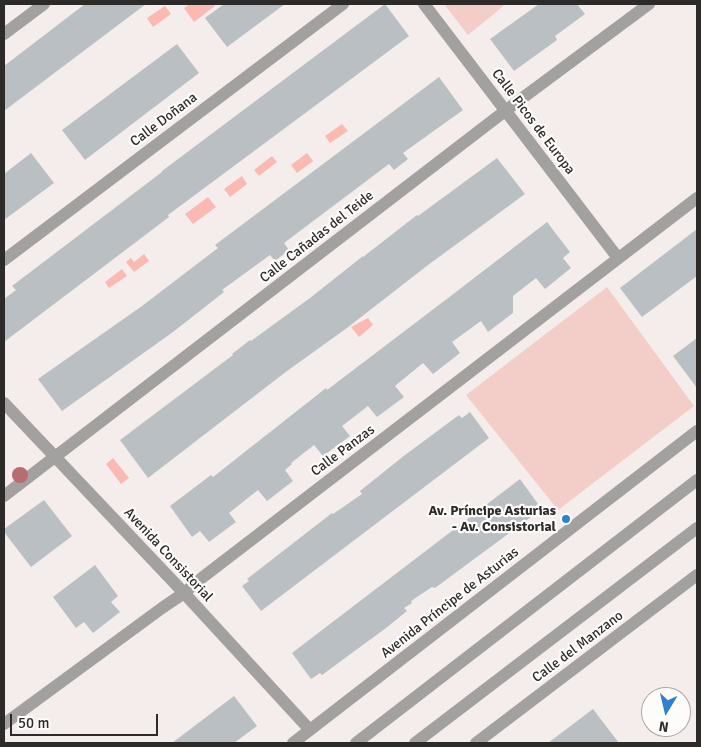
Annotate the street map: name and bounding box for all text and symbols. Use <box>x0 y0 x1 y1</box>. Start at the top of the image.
street label: Calle Picos de Europa <box>488 66 578 178</box>
street label: Calle Doñana <box>127 89 201 151</box>
street label: Calle Cañadas del Teide <box>257 187 377 287</box>
street label: Calle Panzas <box>308 422 378 480</box>
place label: Av. Príncipe Asturias - Av. Consistorial <box>428 503 556 536</box>
street label: Avenida Consistorial <box>120 505 216 605</box>
marker: Av. Príncipe Asturias - Av. Consistorial <box>560 513 572 525</box>
street label: Avenida Príncipe de Asturias <box>378 544 522 662</box>
street label: Calle del Manzano <box>529 607 627 687</box>
north arrow <box>641 687 691 737</box>
scale bar <box>12 704 160 736</box>
text: 50 m <box>18 714 49 732</box>
text: N <box>658 717 670 735</box>

